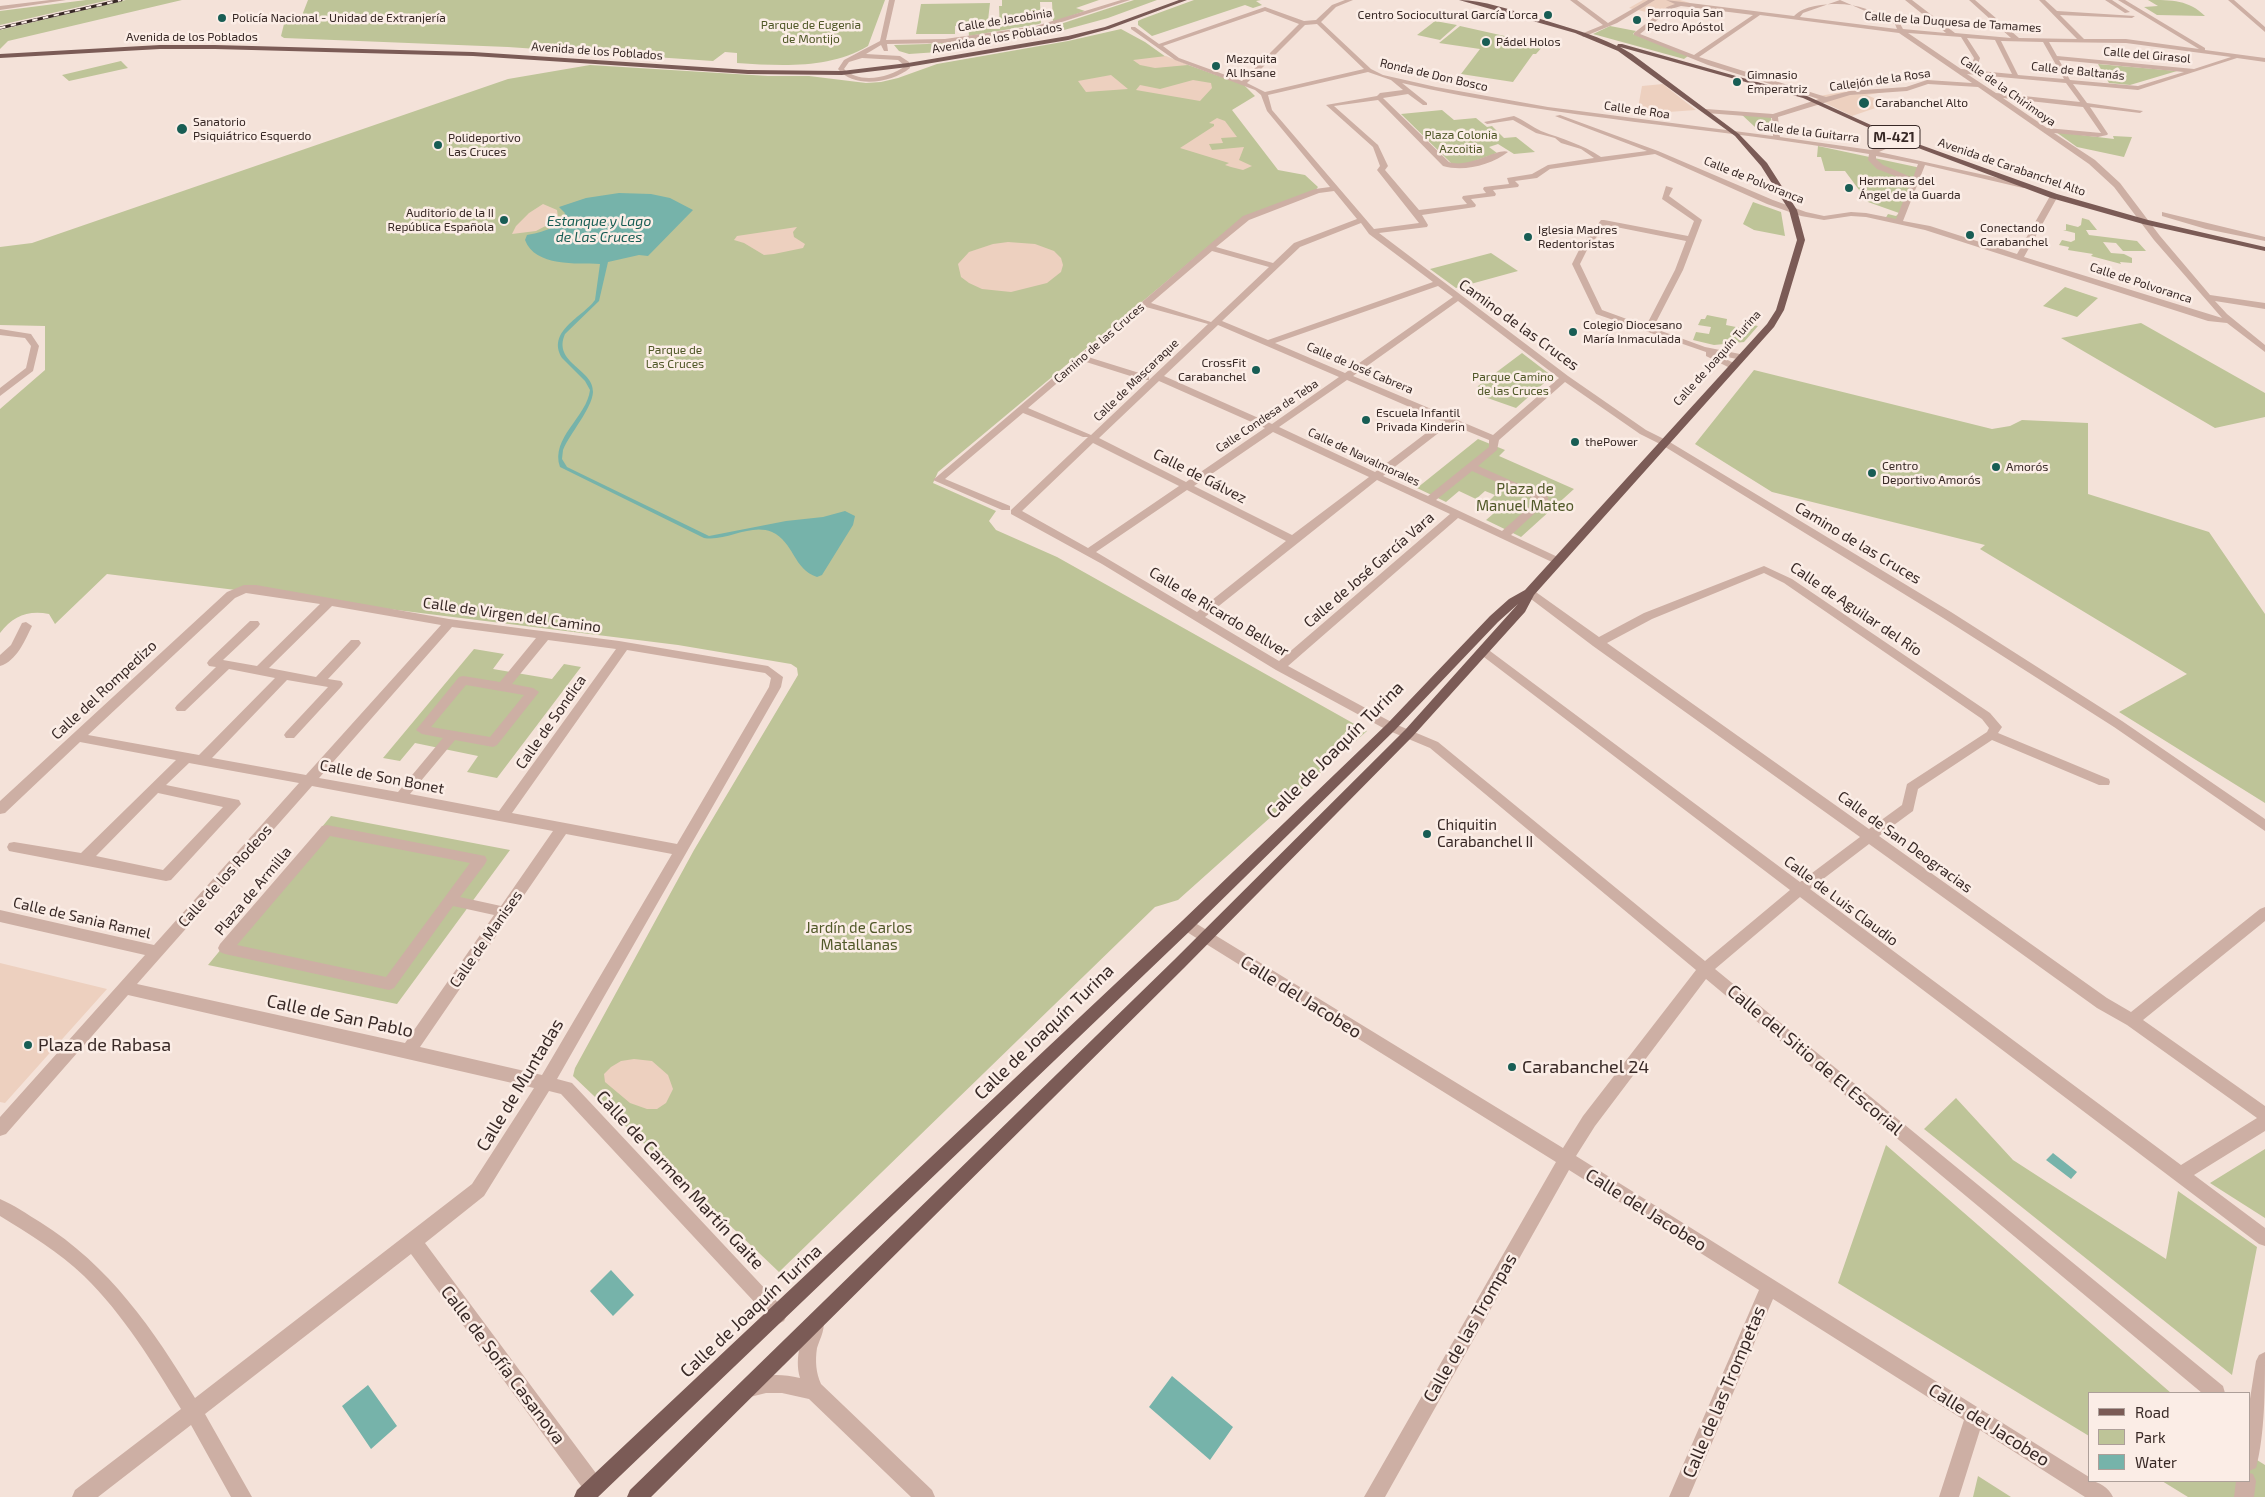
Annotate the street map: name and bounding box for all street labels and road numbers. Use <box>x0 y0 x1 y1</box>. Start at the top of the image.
street label: Calle de Jacobinia <box>957 5 1053 35</box>
street label: Calle de la Duquesa de Tamames <box>1864 9 2042 35</box>
street label: Avenida de los Poblados <box>931 19 1063 57</box>
street label: Avenida de los Poblados <box>126 30 258 44</box>
street label: Avenida de los Poblados <box>531 39 663 63</box>
street label: Calle del Girasol <box>2103 44 2191 66</box>
street label: Calle de la Chirimoya <box>1958 53 2058 129</box>
street label: Ronda de Don Bosco <box>1378 56 1490 94</box>
street label: Calle de Baltanás <box>2031 59 2125 83</box>
street label: Callejón de la Rosa <box>1828 66 1932 94</box>
street label: Calle de Roa <box>1603 98 1671 122</box>
street label: Calle de la Guitarra <box>1756 119 1860 145</box>
road number: M-421 <box>1868 125 1920 148</box>
street label: Avenida de Carabanchel Alto <box>1936 135 2088 199</box>
street label: Calle de Polvoranca <box>1702 153 1806 207</box>
street label: Calle de Polvoranca <box>2088 260 2194 306</box>
street label: Camino de las Cruces <box>1456 275 1582 375</box>
street label: Camino de las Cruces <box>1051 300 1147 386</box>
street label: Calle de Joaquín Turina <box>1670 307 1764 409</box>
street label: Calle de Mascaraque <box>1090 336 1182 424</box>
street label: Calle de José Cabrera <box>1304 339 1416 397</box>
street label: Calle Condesa de Teba <box>1213 376 1321 456</box>
street label: Calle de Navalmorales <box>1306 425 1422 489</box>
street label: Calle de Gálvez <box>1150 445 1250 507</box>
street label: Camino de las Cruces <box>1792 498 1924 588</box>
street label: Calle de José García Vara <box>1300 508 1438 632</box>
street label: Calle de Aguilar del Río <box>1787 558 1925 660</box>
street label: Calle de Ricardo Bellver <box>1146 563 1292 661</box>
street label: Calle de Virgen del Camino <box>422 594 602 636</box>
street label: Calle del Rompedizo <box>48 636 160 744</box>
street label: Calle de Sondica <box>512 672 590 772</box>
street label: Calle de Joaquín Turina <box>1262 677 1408 823</box>
street label: Calle de Son Bonet <box>318 756 446 798</box>
street label: Calle de San Deogracias <box>1834 787 1976 897</box>
street label: Calle de los Rodeos <box>174 821 276 931</box>
street label: Plaza de Armilla <box>211 843 295 939</box>
street label: Calle de Luis Claudio <box>1780 852 1902 950</box>
street label: Calle de Manises <box>446 887 526 991</box>
street label: Calle de Sania Ramel <box>11 893 153 943</box>
street label: Calle del Jacobeo <box>1236 951 1366 1043</box>
street label: Calle de Joaquín Turina <box>970 960 1118 1104</box>
street label: Calle del Sitio de El Escorial <box>1723 980 1907 1140</box>
street label: Calle de San Pablo <box>265 990 415 1042</box>
street label: Calle de Muntadas <box>472 1015 568 1155</box>
street label: Calle de Carmen Martín Gaite <box>591 1086 769 1274</box>
street label: Calle del Jacobeo <box>1581 1164 1711 1256</box>
street label: Calle de Joaquín Turina <box>676 1240 826 1382</box>
street label: Calle de las Trompas <box>1419 1250 1521 1406</box>
street label: Calle de Sofía Casanova <box>436 1281 570 1449</box>
street label: Calle de las Trompetas <box>1678 1303 1770 1481</box>
street label: Calle del Jacobeo <box>1924 1379 2054 1471</box>

